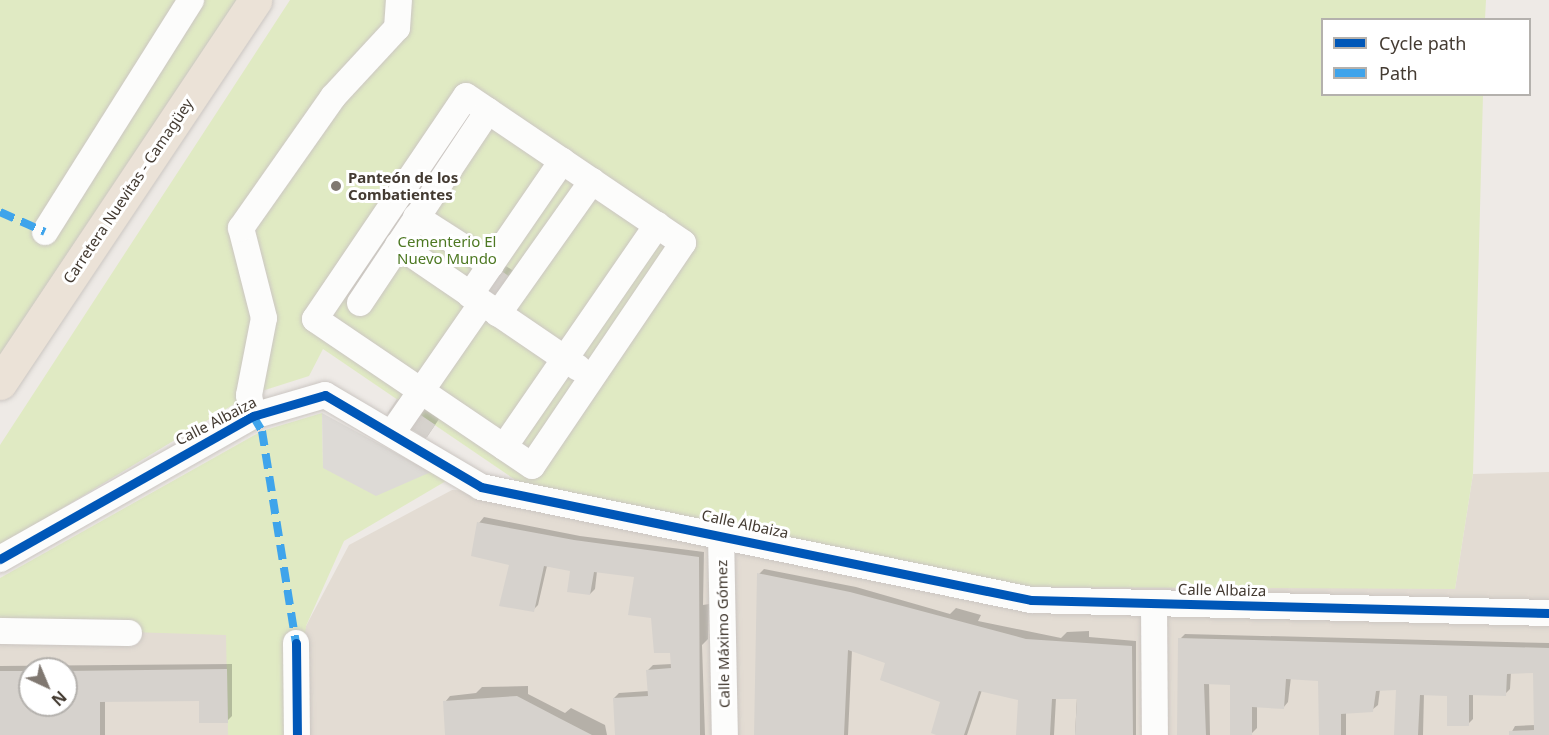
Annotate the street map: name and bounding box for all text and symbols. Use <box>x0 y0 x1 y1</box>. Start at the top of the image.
legend <box>1321 18 1531 96</box>
text: Cycle path <box>1379 31 1466 55</box>
text: Path <box>1379 61 1418 85</box>
street label: Carretera Nuevitas - Camagüey <box>59 95 197 287</box>
place label: Panteón de los Combatientes <box>348 168 458 203</box>
marker: Panteón de los Combatientes <box>329 179 343 193</box>
park label: Cementerio El Nuevo Mundo <box>397 232 497 267</box>
street label: Calle Albaiza <box>173 393 259 449</box>
street label: Calle Albaiza <box>700 506 790 542</box>
street label: Calle Máximo Gómez <box>713 560 733 708</box>
street label: Calle Albaiza <box>1178 580 1266 600</box>
north arrow <box>18 657 78 717</box>
text: N <box>47 686 71 711</box>

